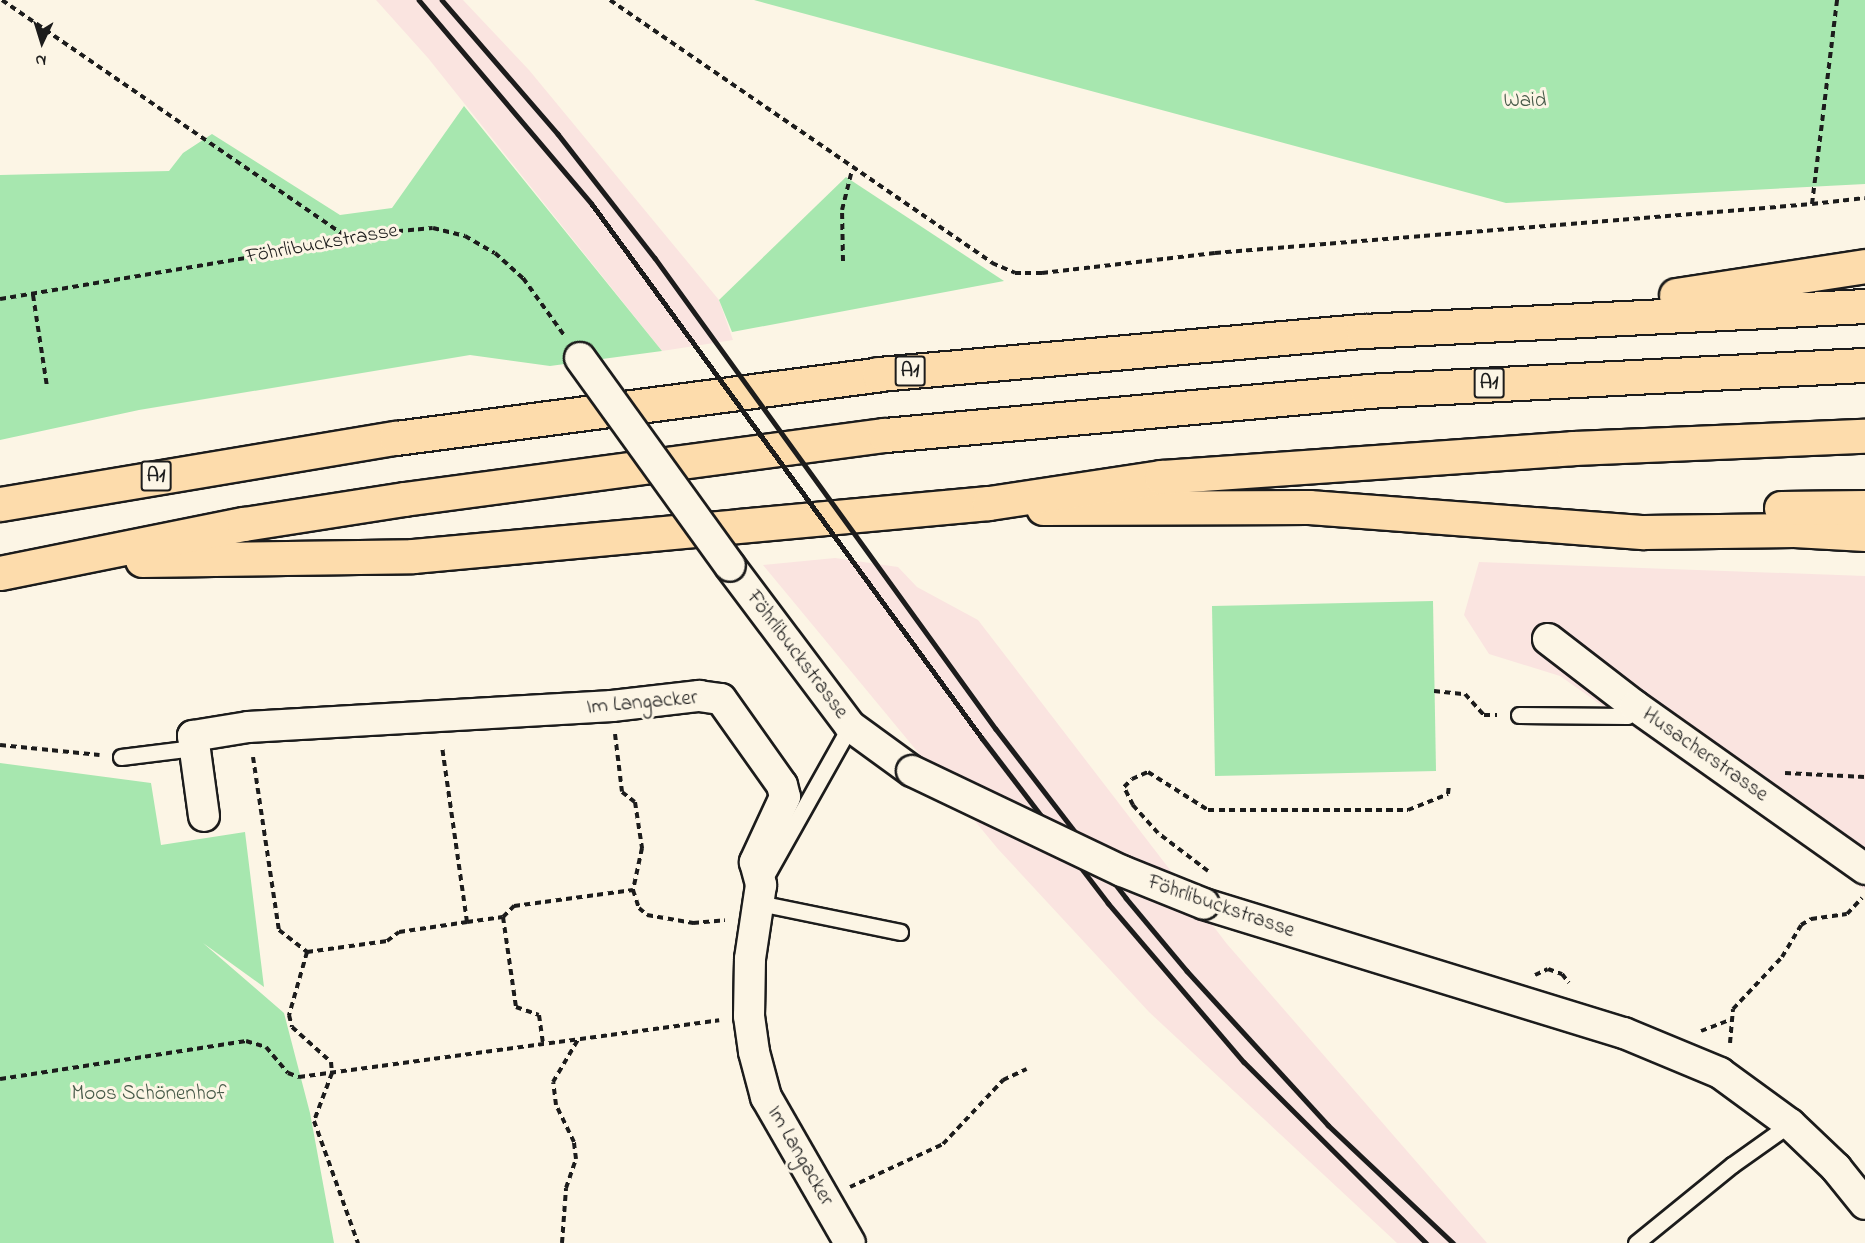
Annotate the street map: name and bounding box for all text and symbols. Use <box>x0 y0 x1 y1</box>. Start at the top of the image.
north arrow <box>12 12 72 72</box>
text: N <box>35 48 47 72</box>
park label: Waid <box>1503 88 1547 114</box>
street label: Föhrlibuckstrasse <box>244 218 400 270</box>
road number: A1 <box>894 354 926 388</box>
road number: A1 <box>1472 366 1506 400</box>
road number: A1 <box>140 459 172 493</box>
street label: Föhrlibuckstrasse <box>741 586 853 724</box>
street label: Im Langacker <box>586 686 698 720</box>
street label: Husacherstrasse <box>1637 702 1773 808</box>
street label: Föhrlibuckstrasse <box>1144 870 1298 944</box>
park label: Moos Schönenhof <box>72 1081 226 1107</box>
street label: Im Langacker <box>761 1102 839 1210</box>

